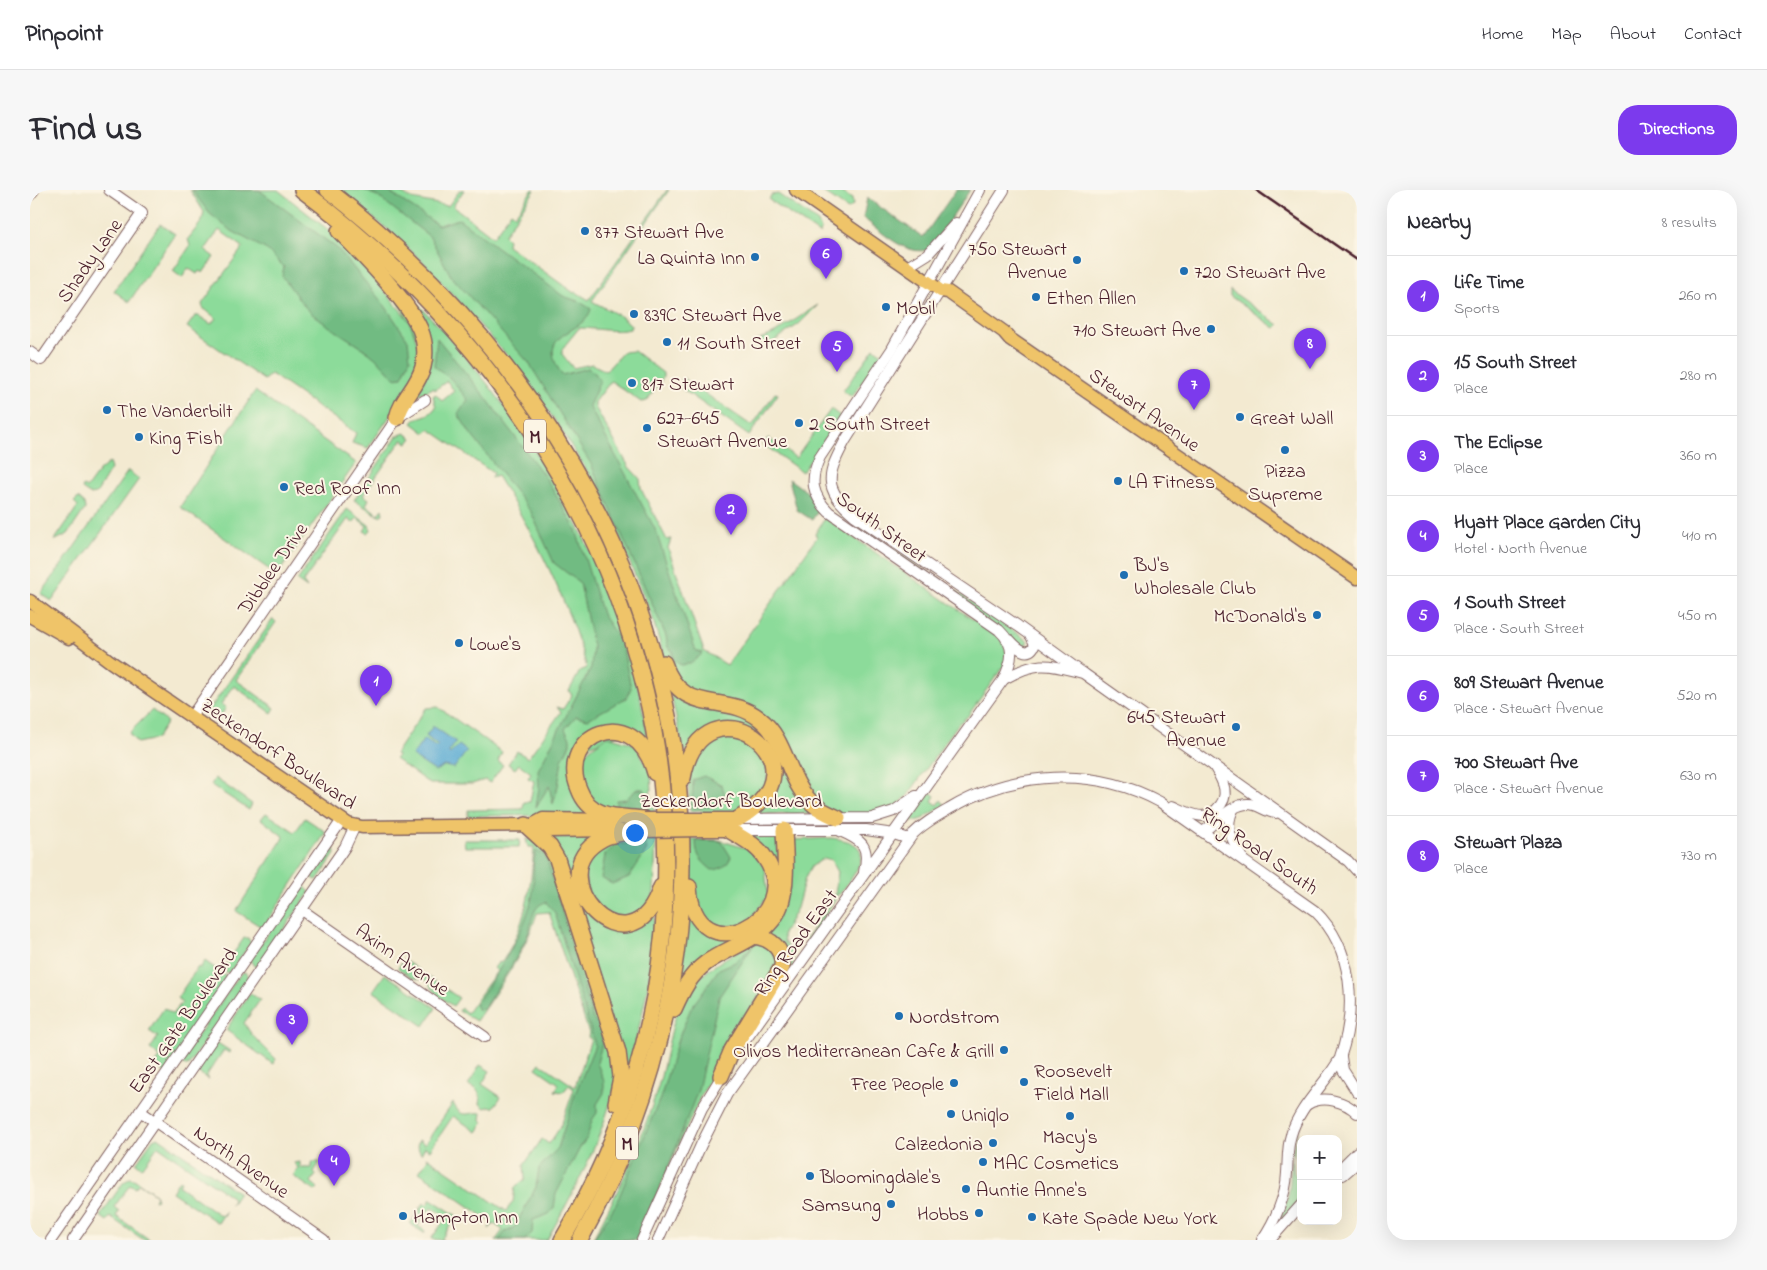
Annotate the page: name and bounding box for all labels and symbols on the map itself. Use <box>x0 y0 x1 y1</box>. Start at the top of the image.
street label: Shady Lane <box>51 213 131 310</box>
place label: 877 Stewart Ave <box>595 219 724 248</box>
marker: 877 Stewart Ave <box>579 225 591 237</box>
place label: 750 Stewart Avenue <box>968 236 1067 288</box>
pin: 6 <box>810 238 842 279</box>
place label: La Quinta Inn <box>637 245 745 274</box>
marker: La Quinta Inn <box>749 251 761 263</box>
marker: 750 Stewart Avenue <box>1071 254 1083 266</box>
place label: 720 Stewart Ave <box>1194 259 1326 288</box>
marker: 720 Stewart Ave <box>1178 265 1190 277</box>
place label: Ethen Allen <box>1046 285 1136 314</box>
marker: Ethen Allen <box>1030 291 1042 303</box>
place label: Mobil <box>896 295 935 324</box>
marker: Mobil <box>880 301 892 313</box>
place label: 839C Stewart Ave <box>644 302 782 331</box>
marker: 839C Stewart Ave <box>628 308 640 320</box>
place label: 710 Stewart Ave <box>1073 317 1201 346</box>
marker: 710 Stewart Ave <box>1205 323 1217 335</box>
pin: 8 <box>1294 328 1326 369</box>
place label: 11 South Street <box>677 330 801 359</box>
pin: 5 <box>821 331 853 372</box>
marker: 11 South Street <box>661 336 673 348</box>
street label: Stewart Avenue <box>1082 362 1205 460</box>
pin: 7 <box>1178 369 1210 410</box>
place label: 817 Stewart <box>642 371 735 400</box>
marker: 817 Stewart <box>626 377 638 389</box>
place label: The Vanderbilt <box>117 398 233 427</box>
marker: The Vanderbilt <box>101 404 113 416</box>
place label: 627-645 Stewart Avenue <box>657 405 787 457</box>
place label: Great Wall <box>1250 405 1333 434</box>
place label: 2 South Street <box>809 411 930 440</box>
marker: Great Wall <box>1234 411 1246 423</box>
marker: 2 South Street <box>793 417 805 429</box>
road number: M <box>524 420 546 452</box>
marker: 627-645 Stewart Avenue <box>641 422 653 434</box>
place label: King Fish <box>149 425 222 455</box>
marker: King Fish <box>133 431 145 443</box>
marker: Pizza Supreme <box>1279 444 1291 456</box>
place label: Pizza Supreme <box>1248 458 1322 510</box>
place label: LA Fitness <box>1128 469 1215 498</box>
place label: Red Roof Inn <box>294 475 401 504</box>
marker: LA Fitness <box>1112 475 1124 487</box>
marker: Red Roof Inn <box>278 481 290 493</box>
street label: South Street <box>829 485 932 571</box>
pin: 2 <box>715 494 747 535</box>
street label: Dibblee Drive <box>231 518 316 622</box>
place label: BJ's Wholesale Club <box>1133 552 1256 604</box>
marker: BJ's Wholesale Club <box>1118 569 1130 581</box>
place label: McDonald's <box>1213 603 1307 632</box>
marker: McDonald's <box>1311 609 1323 621</box>
place label: Lowe's <box>469 631 521 660</box>
marker: Lowe's <box>453 637 465 649</box>
pin: 1 <box>360 665 392 706</box>
street label: Zeckendorf Boulevard <box>194 692 361 818</box>
place label: 645 Stewart Avenue <box>1127 704 1226 756</box>
marker: 645 Stewart Avenue <box>1230 721 1242 733</box>
street label: Zeckendorf Boulevard <box>640 788 822 817</box>
street label: Ring Road South <box>1193 801 1323 904</box>
your location <box>622 820 648 846</box>
street label: Ring Road East <box>748 883 847 1004</box>
street label: Axinn Avenue <box>348 918 455 1004</box>
street label: East Gate Boulevard <box>123 943 245 1100</box>
pin: 3 <box>276 1004 308 1045</box>
place label: Nordstrom <box>909 1004 999 1033</box>
marker: Nordstrom <box>893 1010 905 1022</box>
place label: Olivos Mediterranean Cafe & Grill <box>733 1038 994 1067</box>
marker: Olivos Mediterranean Cafe & Grill <box>998 1044 1010 1056</box>
place label: Roosevelt Field Mall <box>1033 1058 1113 1110</box>
place label: Free People <box>850 1071 944 1100</box>
marker: Roosevelt Field Mall <box>1018 1076 1030 1088</box>
marker: Free People <box>948 1077 960 1089</box>
place label: Uniqlo <box>961 1102 1009 1131</box>
marker: Uniqlo <box>945 1108 957 1120</box>
marker: Macy's <box>1064 1110 1076 1122</box>
street label: North Avenue <box>187 1119 294 1207</box>
place label: Macy's <box>1042 1124 1098 1153</box>
road number: M <box>616 1126 638 1160</box>
place label: Calzedonia <box>895 1131 983 1160</box>
marker: Calzedonia <box>987 1137 999 1149</box>
pin: 4 <box>318 1145 350 1186</box>
place label: MAC Cosmetics <box>993 1150 1119 1179</box>
marker: MAC Cosmetics <box>977 1156 989 1168</box>
place label: Bloomingdale's <box>819 1164 941 1194</box>
marker: Bloomingdale's <box>804 1170 816 1182</box>
place label: Auntie Anne's <box>976 1177 1087 1206</box>
marker: Auntie Anne's <box>960 1183 972 1195</box>
place label: Samsung <box>801 1192 881 1222</box>
marker: Samsung <box>885 1198 897 1210</box>
place label: Hobbs <box>917 1201 969 1230</box>
place label: Hampton Inn <box>413 1204 518 1233</box>
place label: Kate Spade New York <box>1042 1205 1218 1234</box>
marker: Hobbs <box>973 1207 985 1219</box>
marker: Hampton Inn <box>397 1210 409 1222</box>
marker: Kate Spade New York <box>1026 1211 1038 1223</box>

